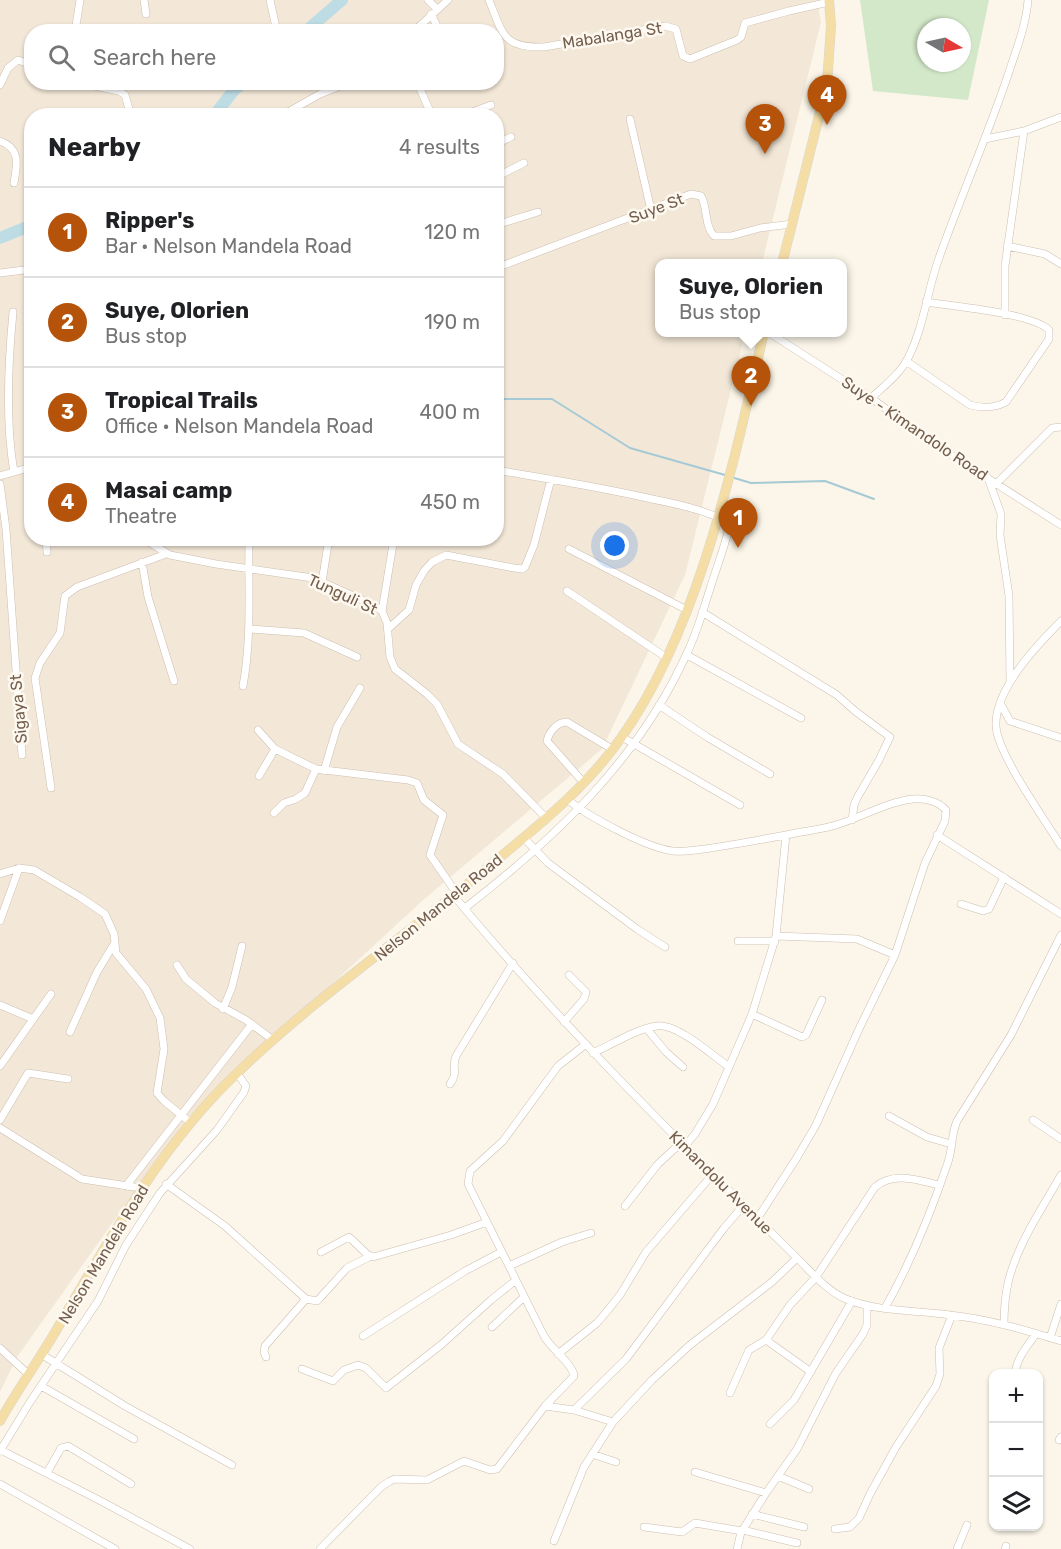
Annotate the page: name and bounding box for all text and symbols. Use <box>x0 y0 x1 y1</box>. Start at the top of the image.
street label: Mabalanga St <box>561 18 663 53</box>
north arrow <box>917 18 971 72</box>
search box <box>24 24 504 90</box>
icon: search <box>45 41 78 74</box>
text: Search here <box>93 44 216 71</box>
pin: 4 <box>808 76 846 125</box>
pin: 3 <box>746 104 784 154</box>
text: Nearby <box>48 132 141 163</box>
text: 4 results <box>399 135 480 159</box>
street label: Suye St <box>626 189 686 228</box>
text: Ripper's <box>105 207 194 234</box>
text: 1 <box>63 220 72 244</box>
text: 120 m <box>424 220 480 244</box>
text: Bar · Nelson Mandela Road <box>105 234 352 258</box>
popup <box>655 259 847 337</box>
text: Suye, Olorien <box>679 273 823 300</box>
text: Suye, Olorien <box>105 297 249 324</box>
text: Bus stop <box>679 300 761 324</box>
text: 2 <box>61 310 74 334</box>
text: 190 m <box>424 310 480 334</box>
text: Bus stop <box>105 324 187 348</box>
pin: 2 <box>732 356 771 406</box>
street label: Suye - Kimandolo Road <box>838 372 992 485</box>
text: Tropical Trails <box>105 387 258 414</box>
text: 3 <box>61 400 74 424</box>
text: 400 m <box>420 400 480 424</box>
text: Office · Nelson Mandela Road <box>105 414 373 438</box>
text: Masai camp <box>105 477 232 504</box>
text: 4 <box>61 490 74 514</box>
text: 450 m <box>420 490 480 514</box>
pin: 1 <box>718 498 758 548</box>
text: Theatre <box>105 504 177 528</box>
your location <box>600 531 629 560</box>
street label: Tunguli St <box>305 570 381 619</box>
street label: Sigaya St <box>6 674 31 744</box>
street label: Nelson Mandela Road <box>370 850 506 965</box>
street label: Kimandolu Avenue <box>665 1127 776 1238</box>
street label: Nelson Mandela Road <box>54 1181 153 1327</box>
map controls <box>989 1369 1043 1531</box>
button: + <box>989 1369 1043 1423</box>
button: − <box>989 1423 1043 1477</box>
button: layers <box>989 1477 1043 1531</box>

